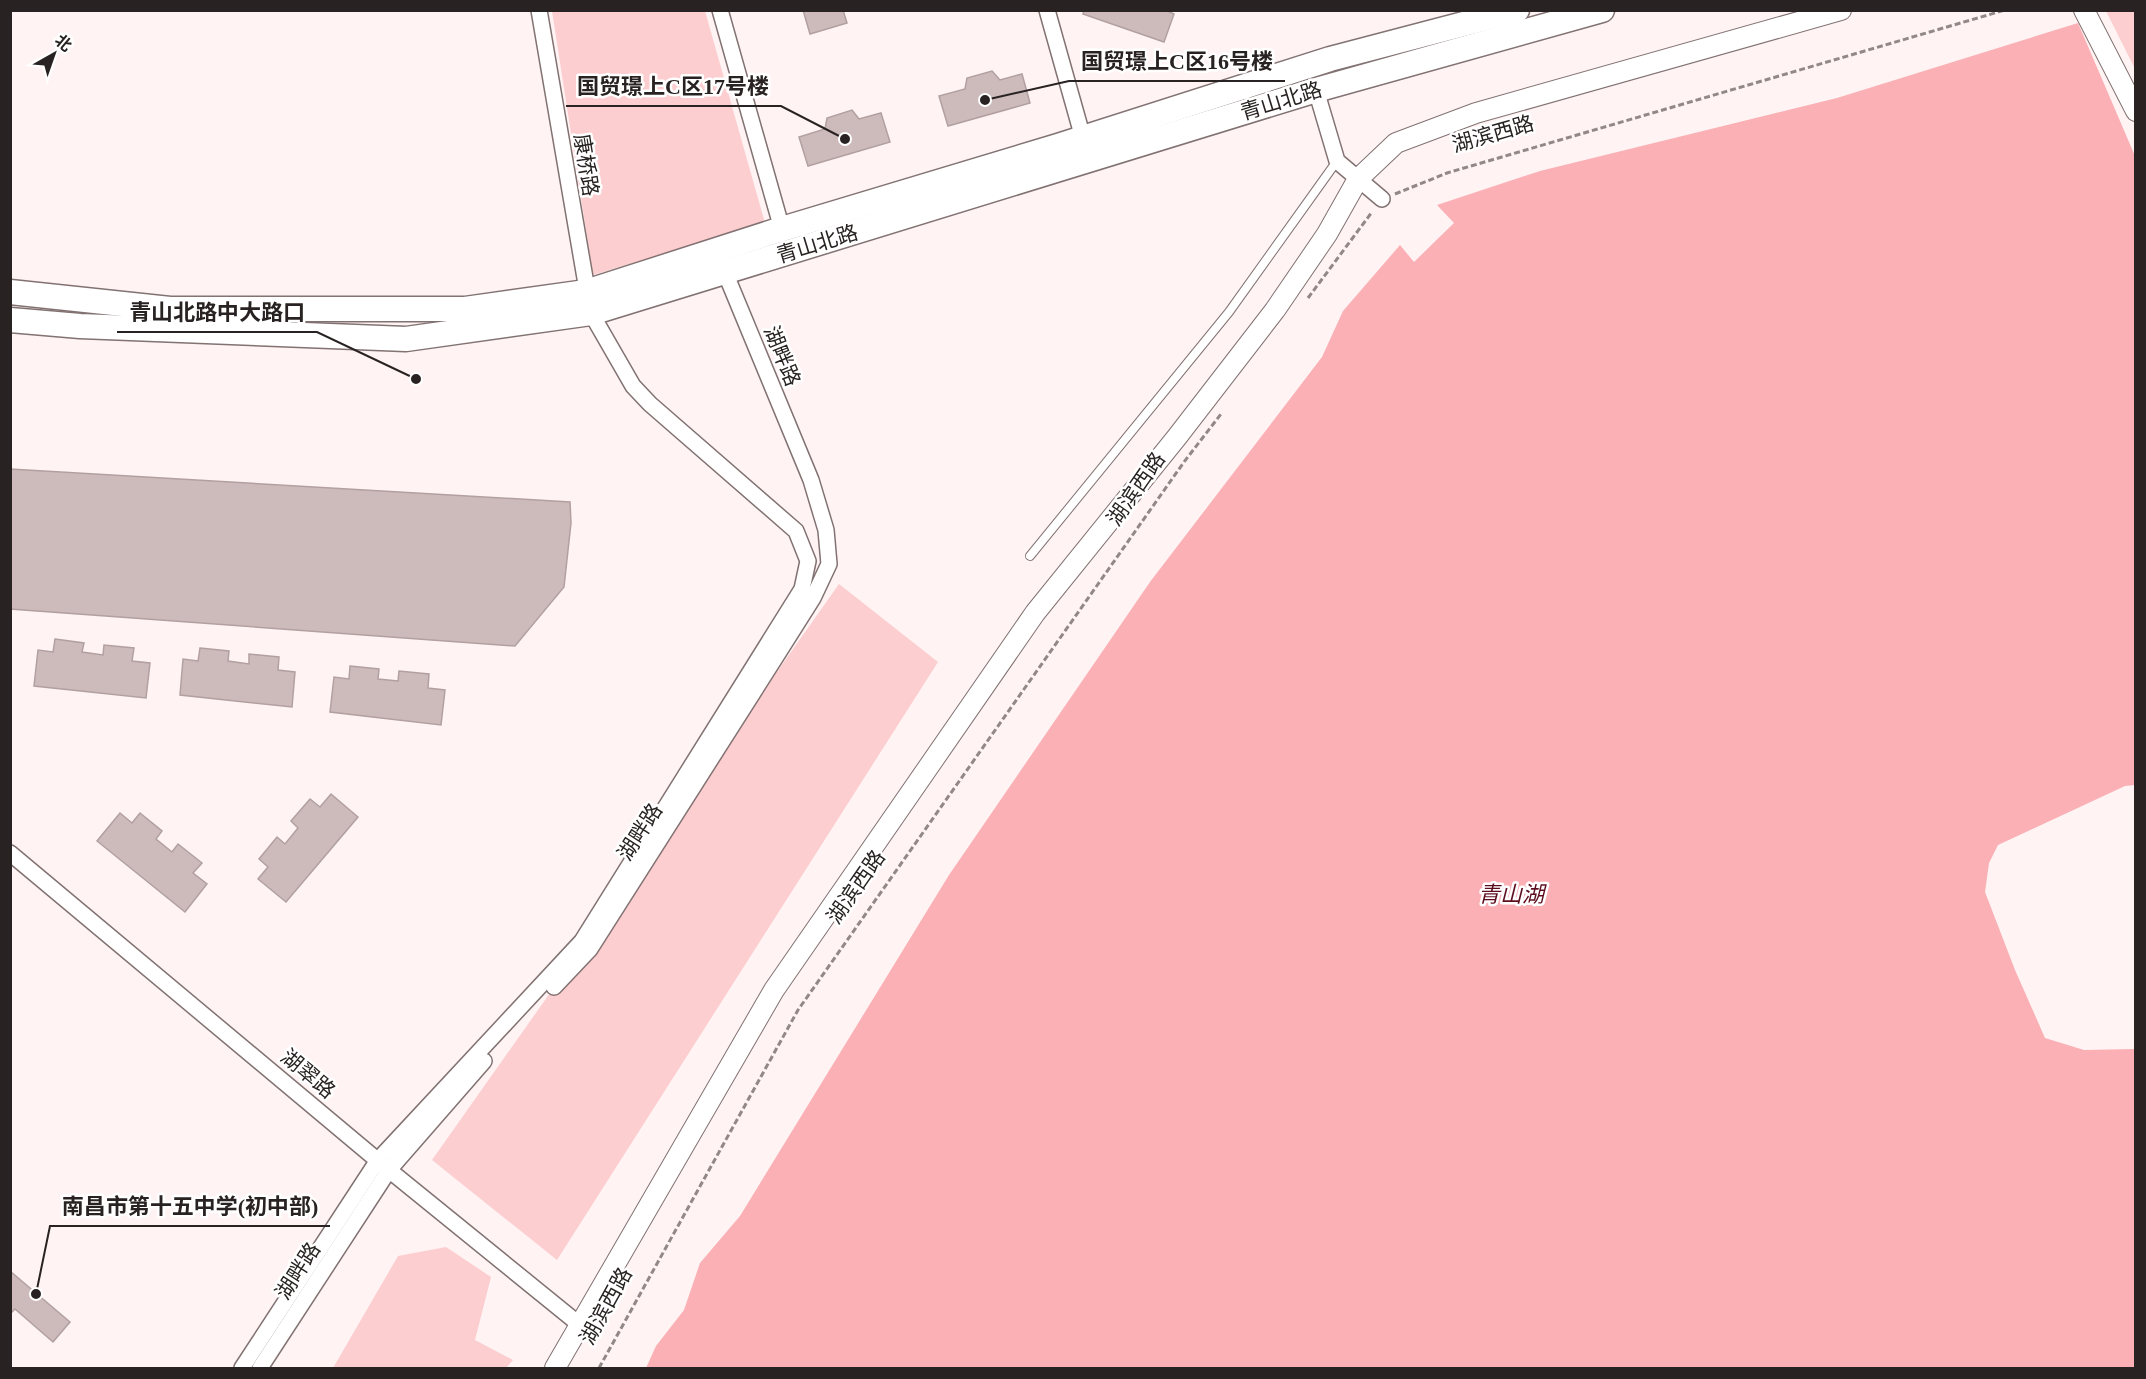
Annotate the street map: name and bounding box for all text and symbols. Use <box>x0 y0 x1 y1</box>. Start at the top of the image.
north arrow <box>24 24 84 84</box>
text: 北 <box>52 31 75 55</box>
callout: 国贸璟上C区16号楼 <box>1069 41 1285 81</box>
text: 国贸璟上C区16号楼 <box>1081 49 1273 74</box>
callout: 国贸璟上C区17号楼 <box>566 66 781 106</box>
text: 国贸璟上C区17号楼 <box>577 74 769 99</box>
street label: 青山北路 <box>1237 77 1325 125</box>
street label: 湖滨西路 <box>1449 111 1537 157</box>
street label: 康桥路 <box>569 132 603 198</box>
street label: 青山北路 <box>773 220 861 268</box>
callout: 青山北路中大路口 <box>117 292 317 332</box>
text: 青山北路中大路口 <box>129 300 305 325</box>
street label: 湖畔路 <box>759 322 805 390</box>
street label: 湖滨西路 <box>1102 448 1170 530</box>
street label: 湖畔路 <box>613 799 667 865</box>
street label: 湖滨西路 <box>822 846 890 928</box>
water label: 青山湖 <box>1478 882 1547 907</box>
street label: 湖翠路 <box>276 1045 340 1103</box>
callout: 南昌市第十五中学(初中部) <box>50 1186 330 1226</box>
text: 南昌市第十五中学(初中部) <box>62 1194 318 1219</box>
street label: 湖畔路 <box>271 1238 325 1304</box>
street label: 湖滨西路 <box>575 1263 637 1349</box>

